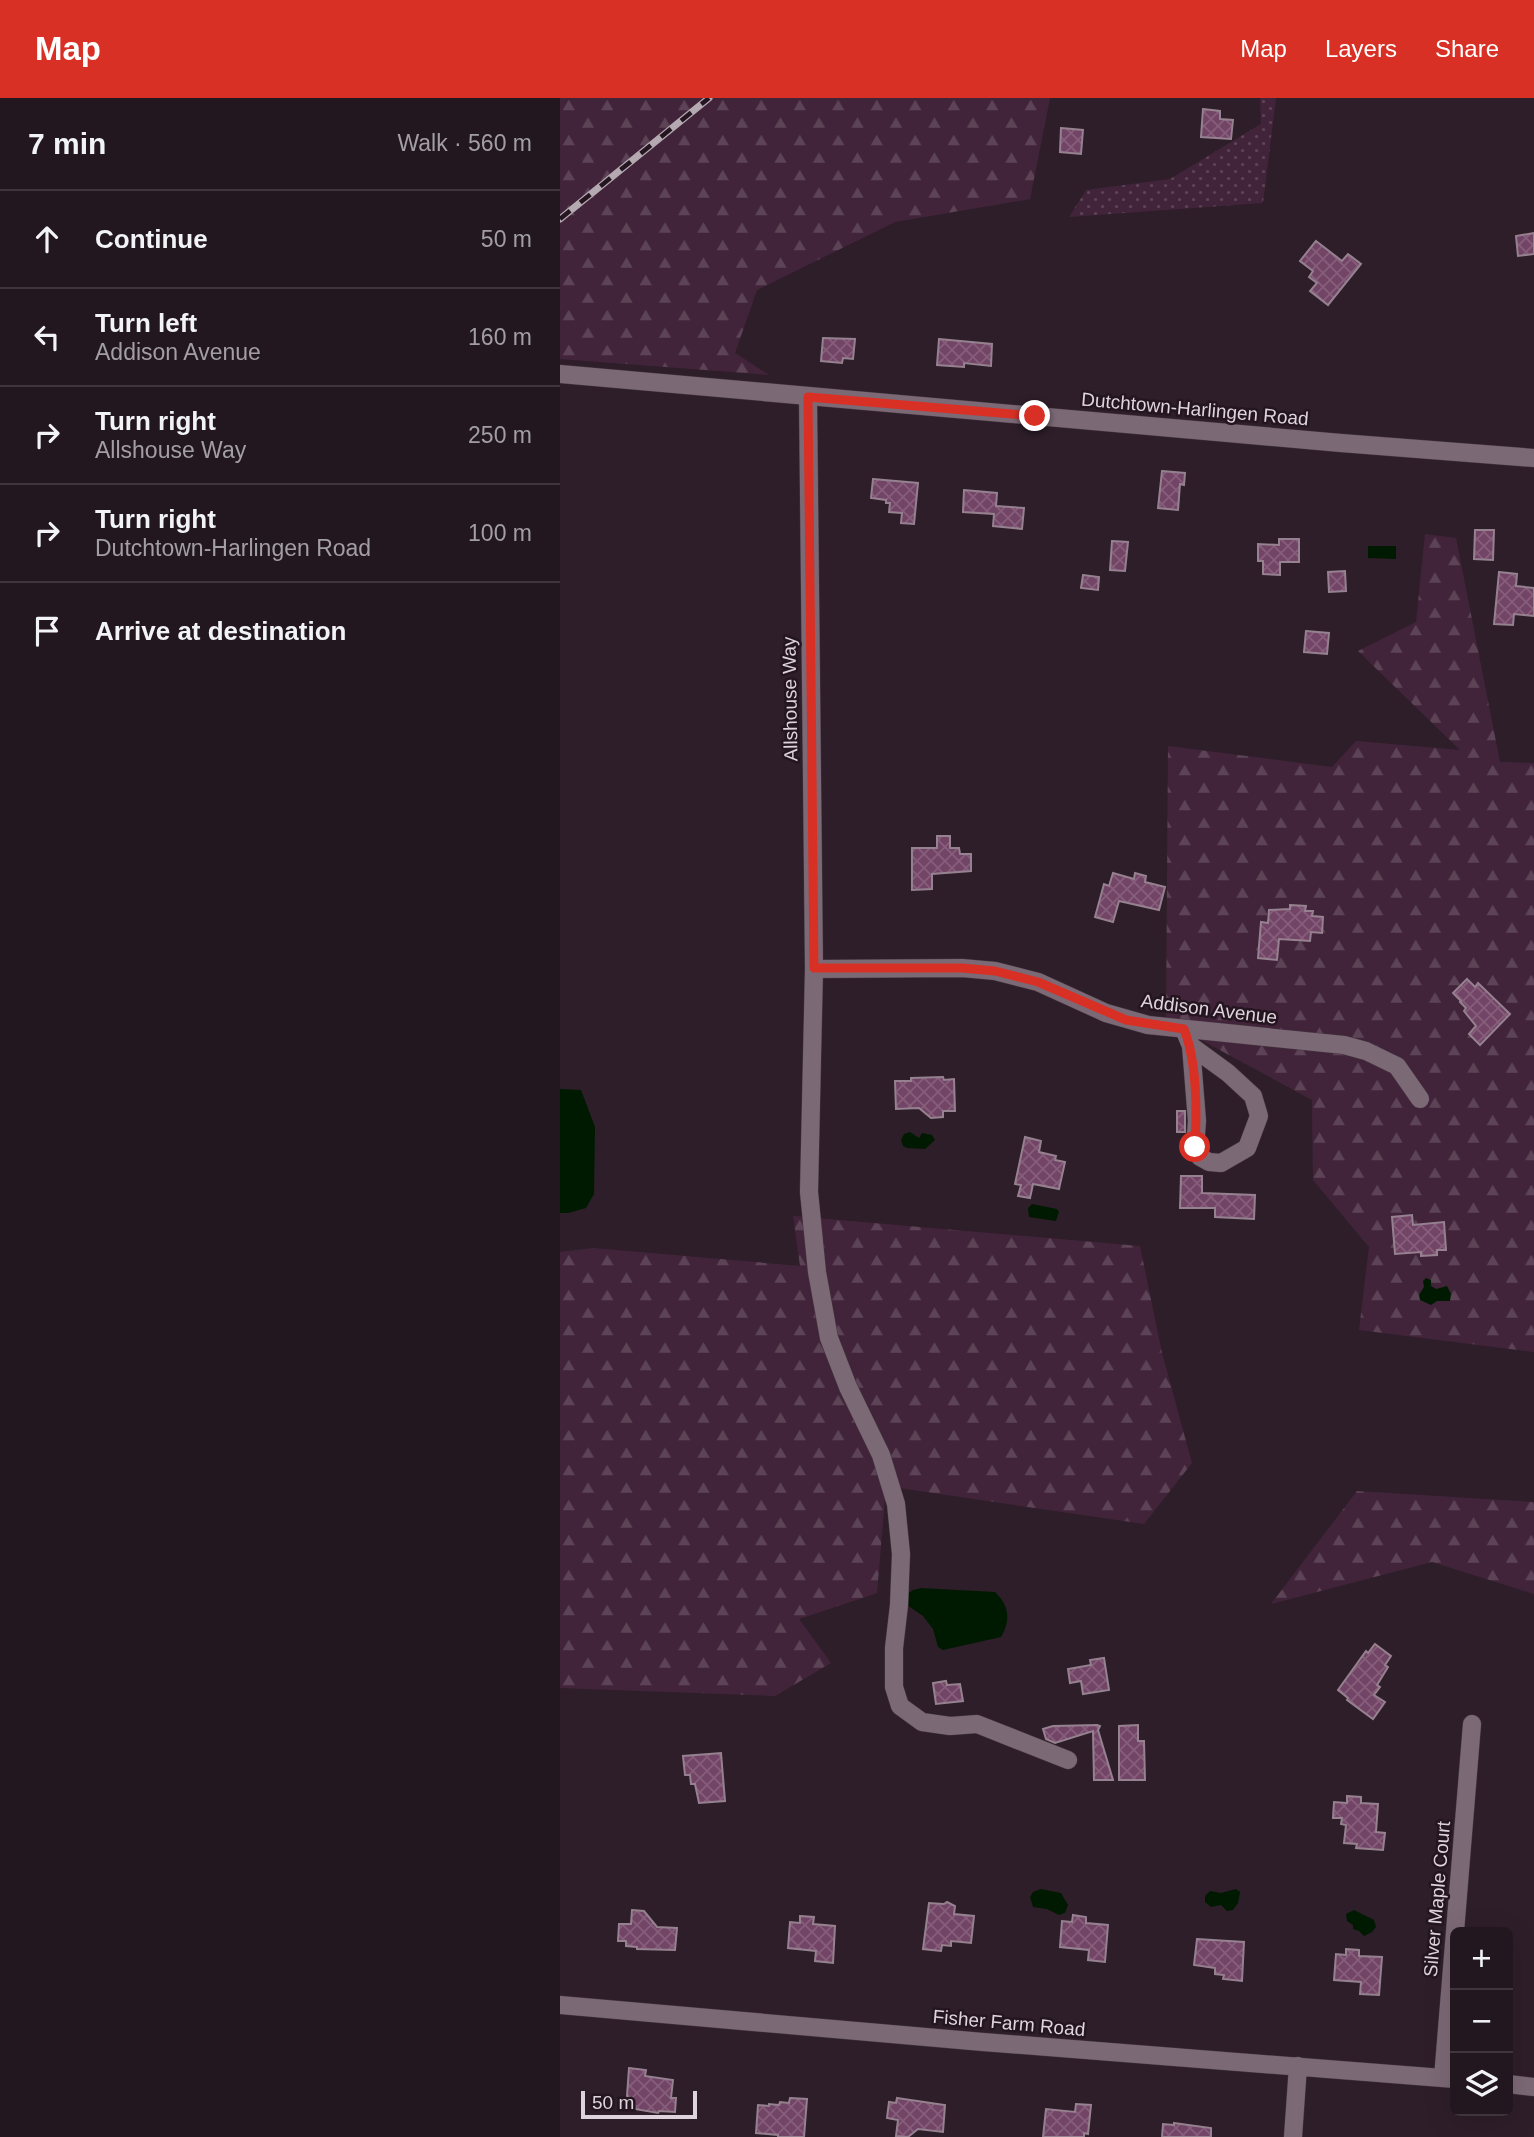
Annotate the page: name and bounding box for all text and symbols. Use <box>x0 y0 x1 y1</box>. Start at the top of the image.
text: Map <box>35 30 101 67</box>
text: Map <box>1240 35 1287 62</box>
text: Layers <box>1325 35 1397 62</box>
text: Share <box>1435 35 1499 62</box>
text: 7 min <box>28 127 106 160</box>
text: Walk · 560 m <box>397 130 532 156</box>
icon: ahead <box>28 220 66 258</box>
text: Continue <box>95 224 208 254</box>
text: 50 m <box>481 226 532 252</box>
text: Turn left <box>95 308 197 338</box>
icon: left <box>28 318 66 356</box>
text: 160 m <box>468 324 532 350</box>
text: Addison Avenue <box>95 339 261 365</box>
street label: Dutchtown-Harlingen Road <box>1080 389 1310 429</box>
route end <box>1019 400 1050 431</box>
text: Turn right <box>95 406 216 436</box>
icon: right <box>28 416 66 454</box>
text: 250 m <box>468 422 532 448</box>
text: Allshouse Way <box>95 437 246 463</box>
text: Turn right <box>95 504 216 534</box>
icon: right <box>28 514 66 552</box>
text: 100 m <box>468 520 532 546</box>
text: Dutchtown-Harlingen Road <box>95 535 371 561</box>
icon: arrive <box>28 612 66 650</box>
text: Arrive at destination <box>95 616 346 646</box>
street label: Allshouse Way <box>778 636 802 762</box>
street label: Addison Avenue <box>1140 990 1278 1028</box>
route start <box>1179 1131 1210 1162</box>
street label: Silver Maple Court <box>1420 1820 1454 1978</box>
map controls <box>1450 1927 1513 2116</box>
button: + <box>1450 1927 1513 1990</box>
button: − <box>1450 1990 1513 2053</box>
street label: Fisher Farm Road <box>932 2006 1086 2040</box>
button: layers <box>1450 2053 1513 2116</box>
scale bar <box>581 2088 696 2120</box>
text: 50 m <box>592 2092 634 2113</box>

